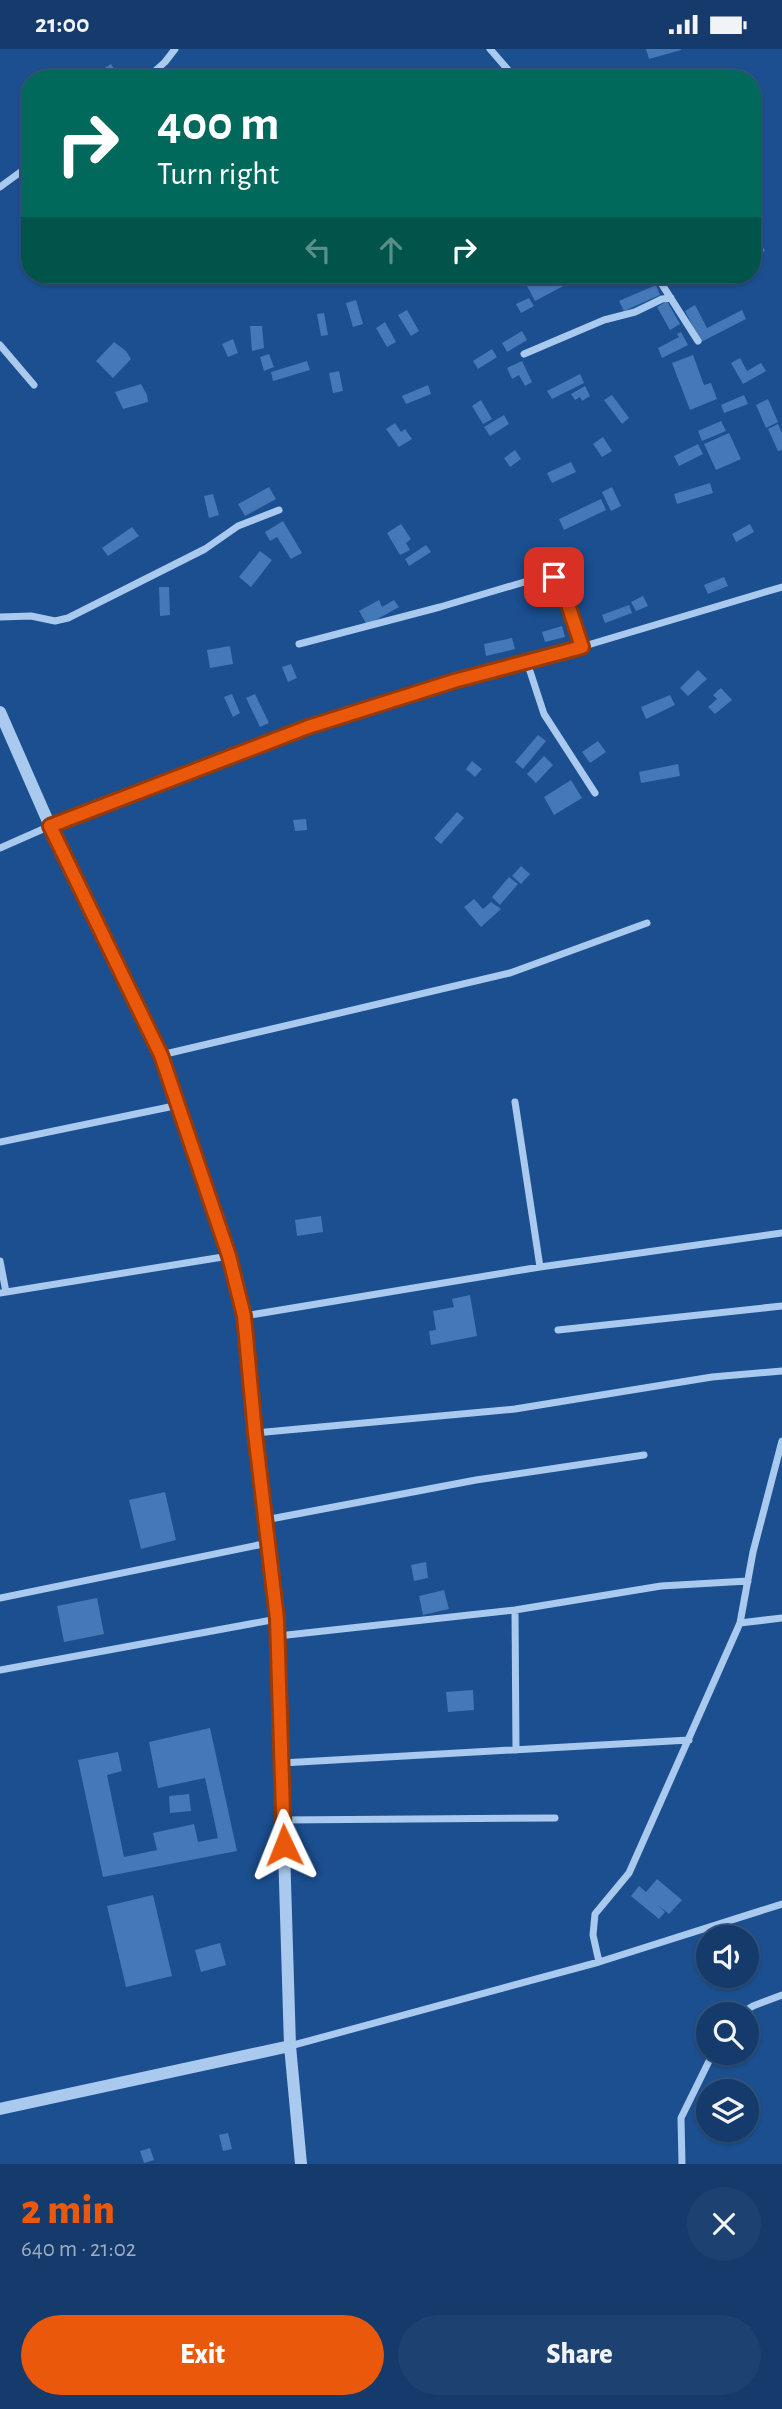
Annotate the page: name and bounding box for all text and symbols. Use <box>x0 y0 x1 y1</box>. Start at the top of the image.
text: 21:00 <box>35 11 90 37</box>
icon: right <box>42 98 133 189</box>
text: 400 m <box>157 100 280 149</box>
text: Turn right <box>157 158 279 190</box>
icon: left <box>299 231 337 269</box>
icon: ahead <box>372 231 410 269</box>
icon: right <box>445 231 483 269</box>
pin <box>524 547 584 607</box>
icon: arrive <box>535 558 573 596</box>
position arrow <box>247 1808 321 1882</box>
map controls <box>696 1925 759 2142</box>
button: sound <box>696 1925 759 1988</box>
button: search <box>696 2002 759 2065</box>
button: layers <box>696 2079 759 2142</box>
button: close <box>687 2187 761 2261</box>
text: 2 min <box>21 2189 115 2231</box>
text: 640 m · 21:02 <box>21 2238 136 2261</box>
button: Exit <box>21 2315 384 2395</box>
button: Share <box>398 2315 761 2395</box>

